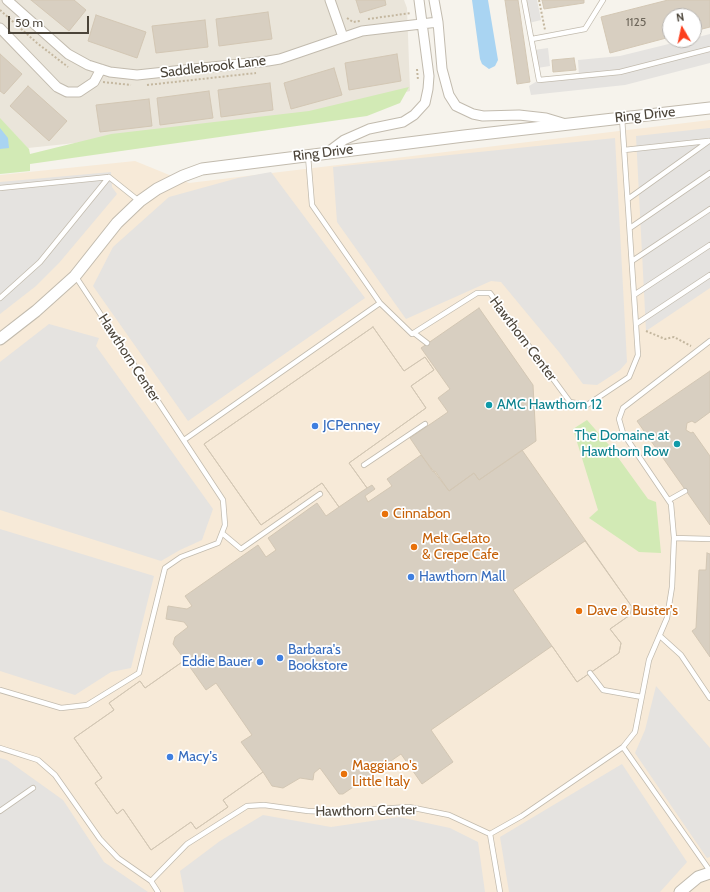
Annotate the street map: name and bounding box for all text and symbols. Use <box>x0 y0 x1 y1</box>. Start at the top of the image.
scale bar <box>10 8 91 34</box>
north arrow <box>662 8 702 48</box>
text: N <box>675 10 685 25</box>
text: 50 m <box>15 15 43 30</box>
house number: 1125 <box>626 15 646 29</box>
street label: Saddlebrook Lane <box>159 52 267 82</box>
street label: Ring Drive <box>614 103 676 127</box>
street label: Ring Drive <box>292 141 354 165</box>
street label: Hawthorn Center <box>486 293 560 385</box>
street label: Hawthorn Center <box>94 311 164 405</box>
place label: AMC Hawthorn 12 <box>497 397 602 413</box>
marker: AMC Hawthorn 12 <box>484 400 494 410</box>
place label: JCPenney <box>323 418 380 434</box>
marker: JCPenney <box>310 421 320 431</box>
place label: The Domaine at Hawthorn Row <box>575 428 669 460</box>
marker: The Domaine at Hawthorn Row <box>672 439 682 449</box>
place label: Cinnabon <box>393 506 451 522</box>
marker: Cinnabon <box>380 509 390 519</box>
place label: Melt Gelato & Crepe Cafe <box>422 531 499 564</box>
marker: Melt Gelato & Crepe Cafe <box>409 542 419 552</box>
place label: Hawthorn Mall <box>419 569 505 585</box>
marker: Hawthorn Mall <box>406 572 416 582</box>
place label: Dave & Buster's <box>587 603 678 619</box>
marker: Dave & Buster's <box>574 606 584 616</box>
place label: Barbara's Bookstore <box>288 642 348 674</box>
marker: Barbara's Bookstore <box>275 653 285 663</box>
place label: Eddie Bauer <box>182 654 252 670</box>
marker: Eddie Bauer <box>255 657 265 667</box>
place label: Macy's <box>178 749 217 765</box>
marker: Macy's <box>165 752 175 762</box>
place label: Maggiano's Little Italy <box>352 758 417 790</box>
marker: Maggiano's Little Italy <box>339 769 349 779</box>
street label: Hawthorn Center <box>315 802 417 820</box>

